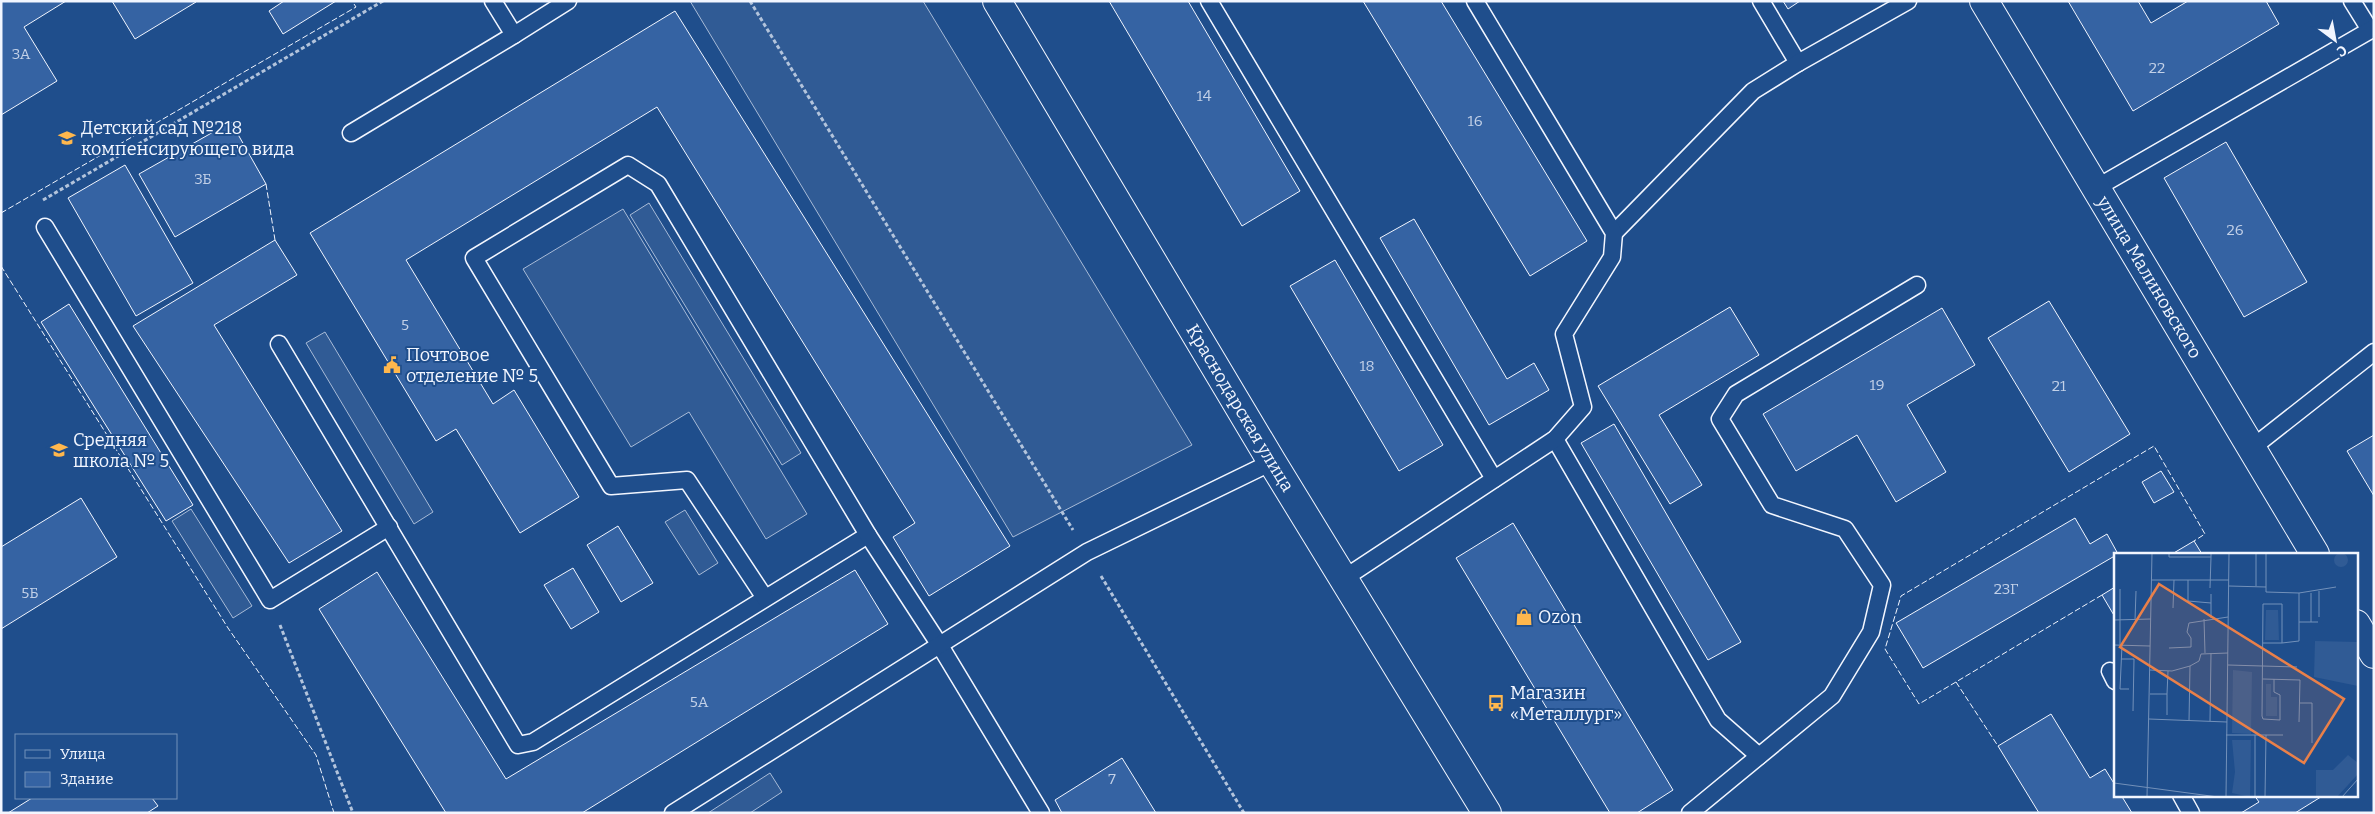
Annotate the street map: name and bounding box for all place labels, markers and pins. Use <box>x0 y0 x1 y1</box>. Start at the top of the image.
place label: Детский сад №218 компенсирующего вида <box>81 117 295 160</box>
school or university icon: Детский сад №218 компенсирующего вида <box>57 128 77 148</box>
place label: Почтовое отделение № 5 <box>406 344 538 387</box>
public building icon: Почтовое отделение № 5 <box>382 355 402 375</box>
place label: Средняя школа № 5 <box>73 429 169 472</box>
school or university icon: Средняя школа № 5 <box>49 440 69 460</box>
place label: Ozon <box>1538 606 1582 628</box>
shop icon: Ozon <box>1514 607 1534 627</box>
place label: Магазин «Металлург» <box>1510 682 1622 725</box>
bus stop icon: Магазин «Металлург» <box>1486 693 1506 713</box>

